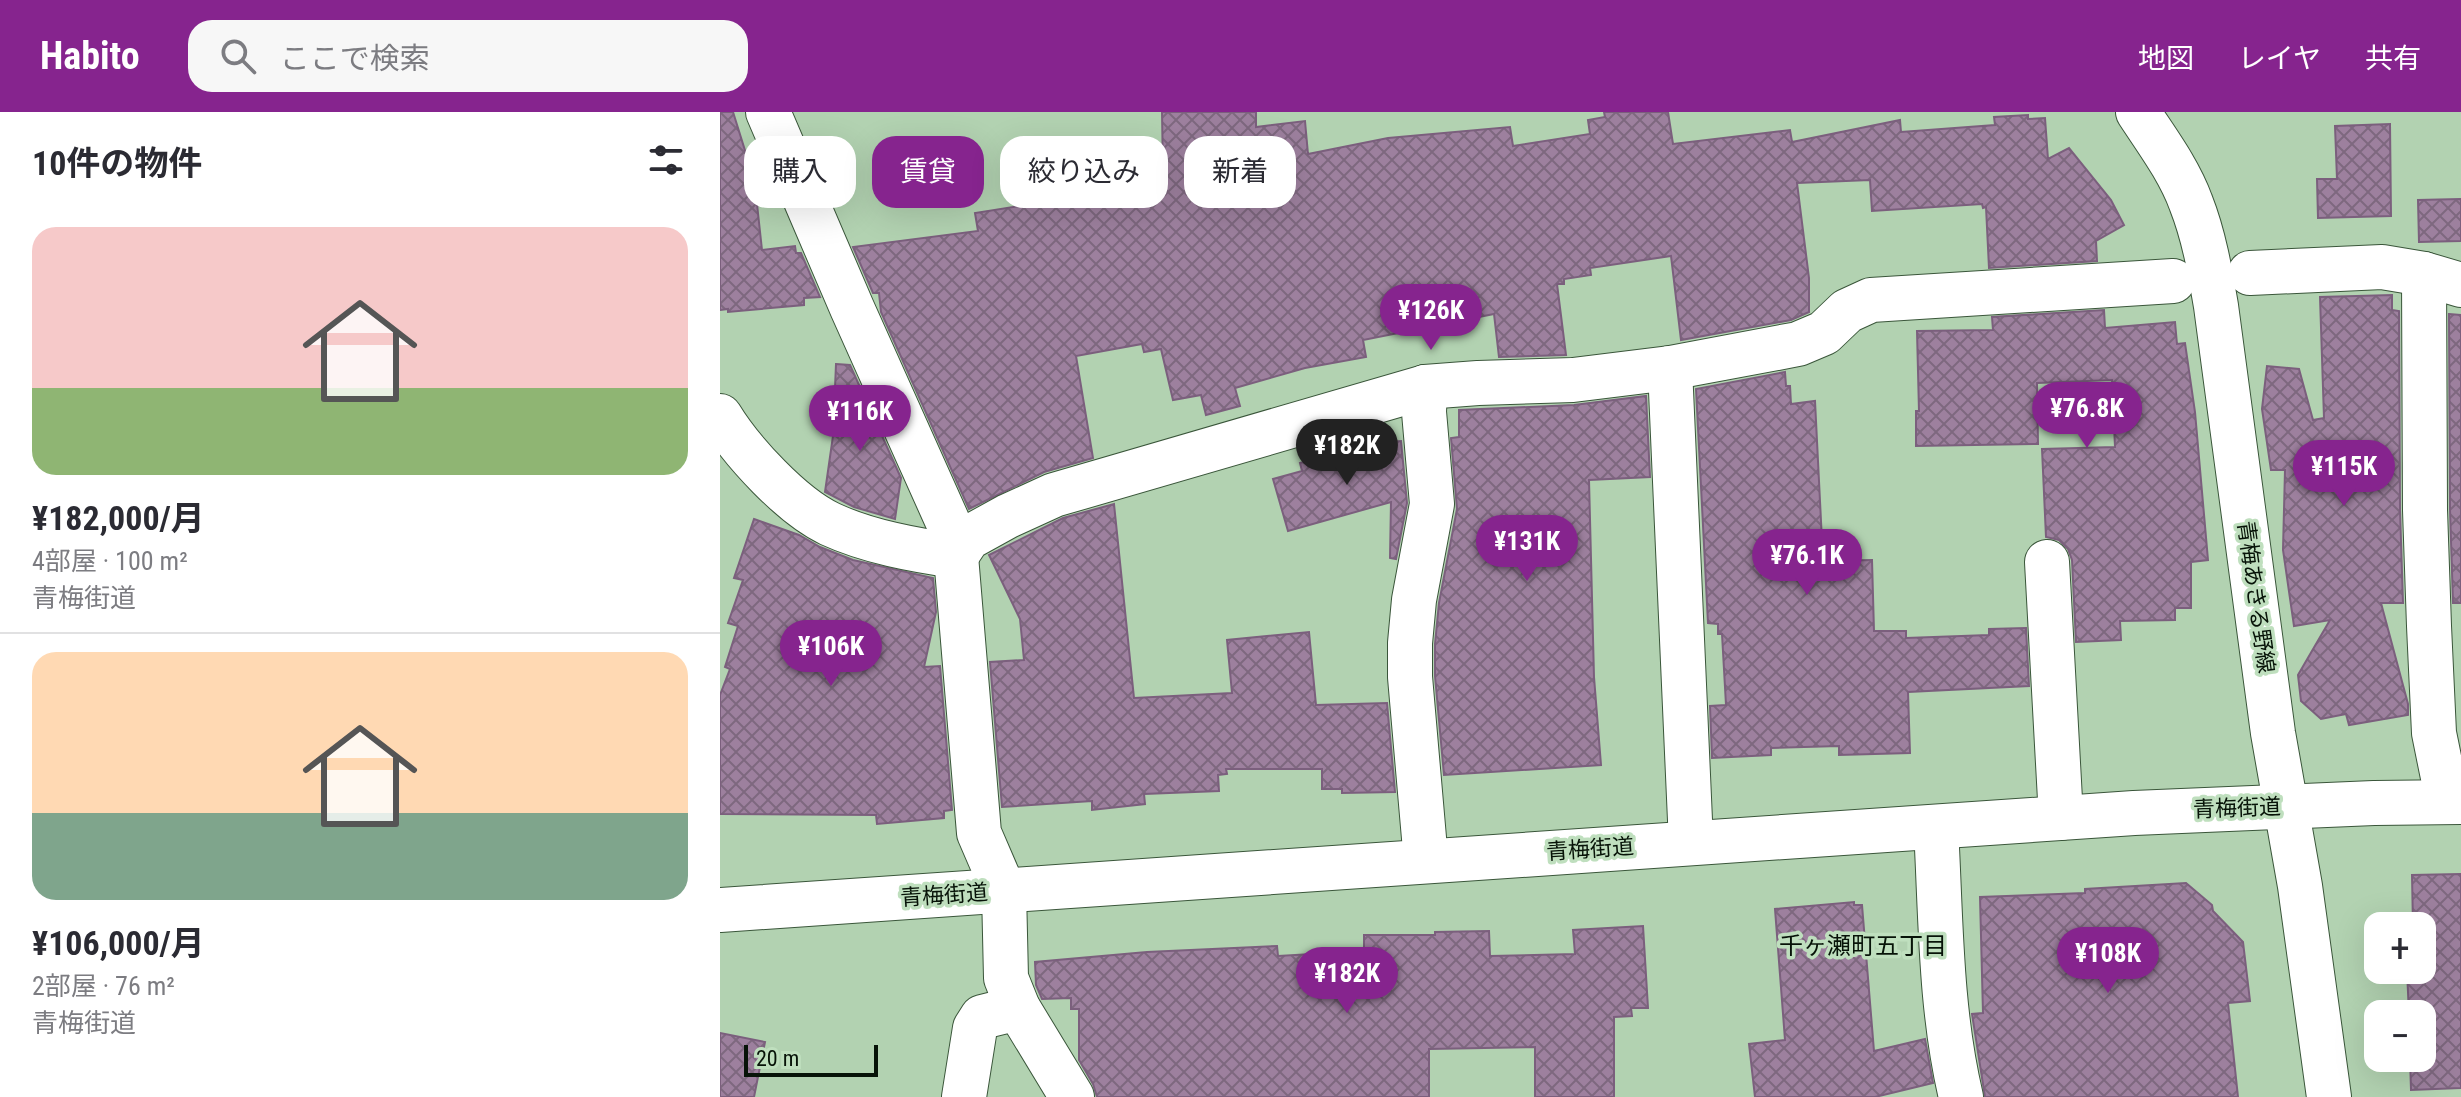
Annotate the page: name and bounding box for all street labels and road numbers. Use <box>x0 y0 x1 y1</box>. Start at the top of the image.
street label: 青梅あきる野線 <box>2233 519 2279 675</box>
street label: 青梅街道 <box>2193 794 2281 822</box>
street label: 青梅街道 <box>1545 833 1635 865</box>
street label: 青梅街道 <box>899 879 989 911</box>

